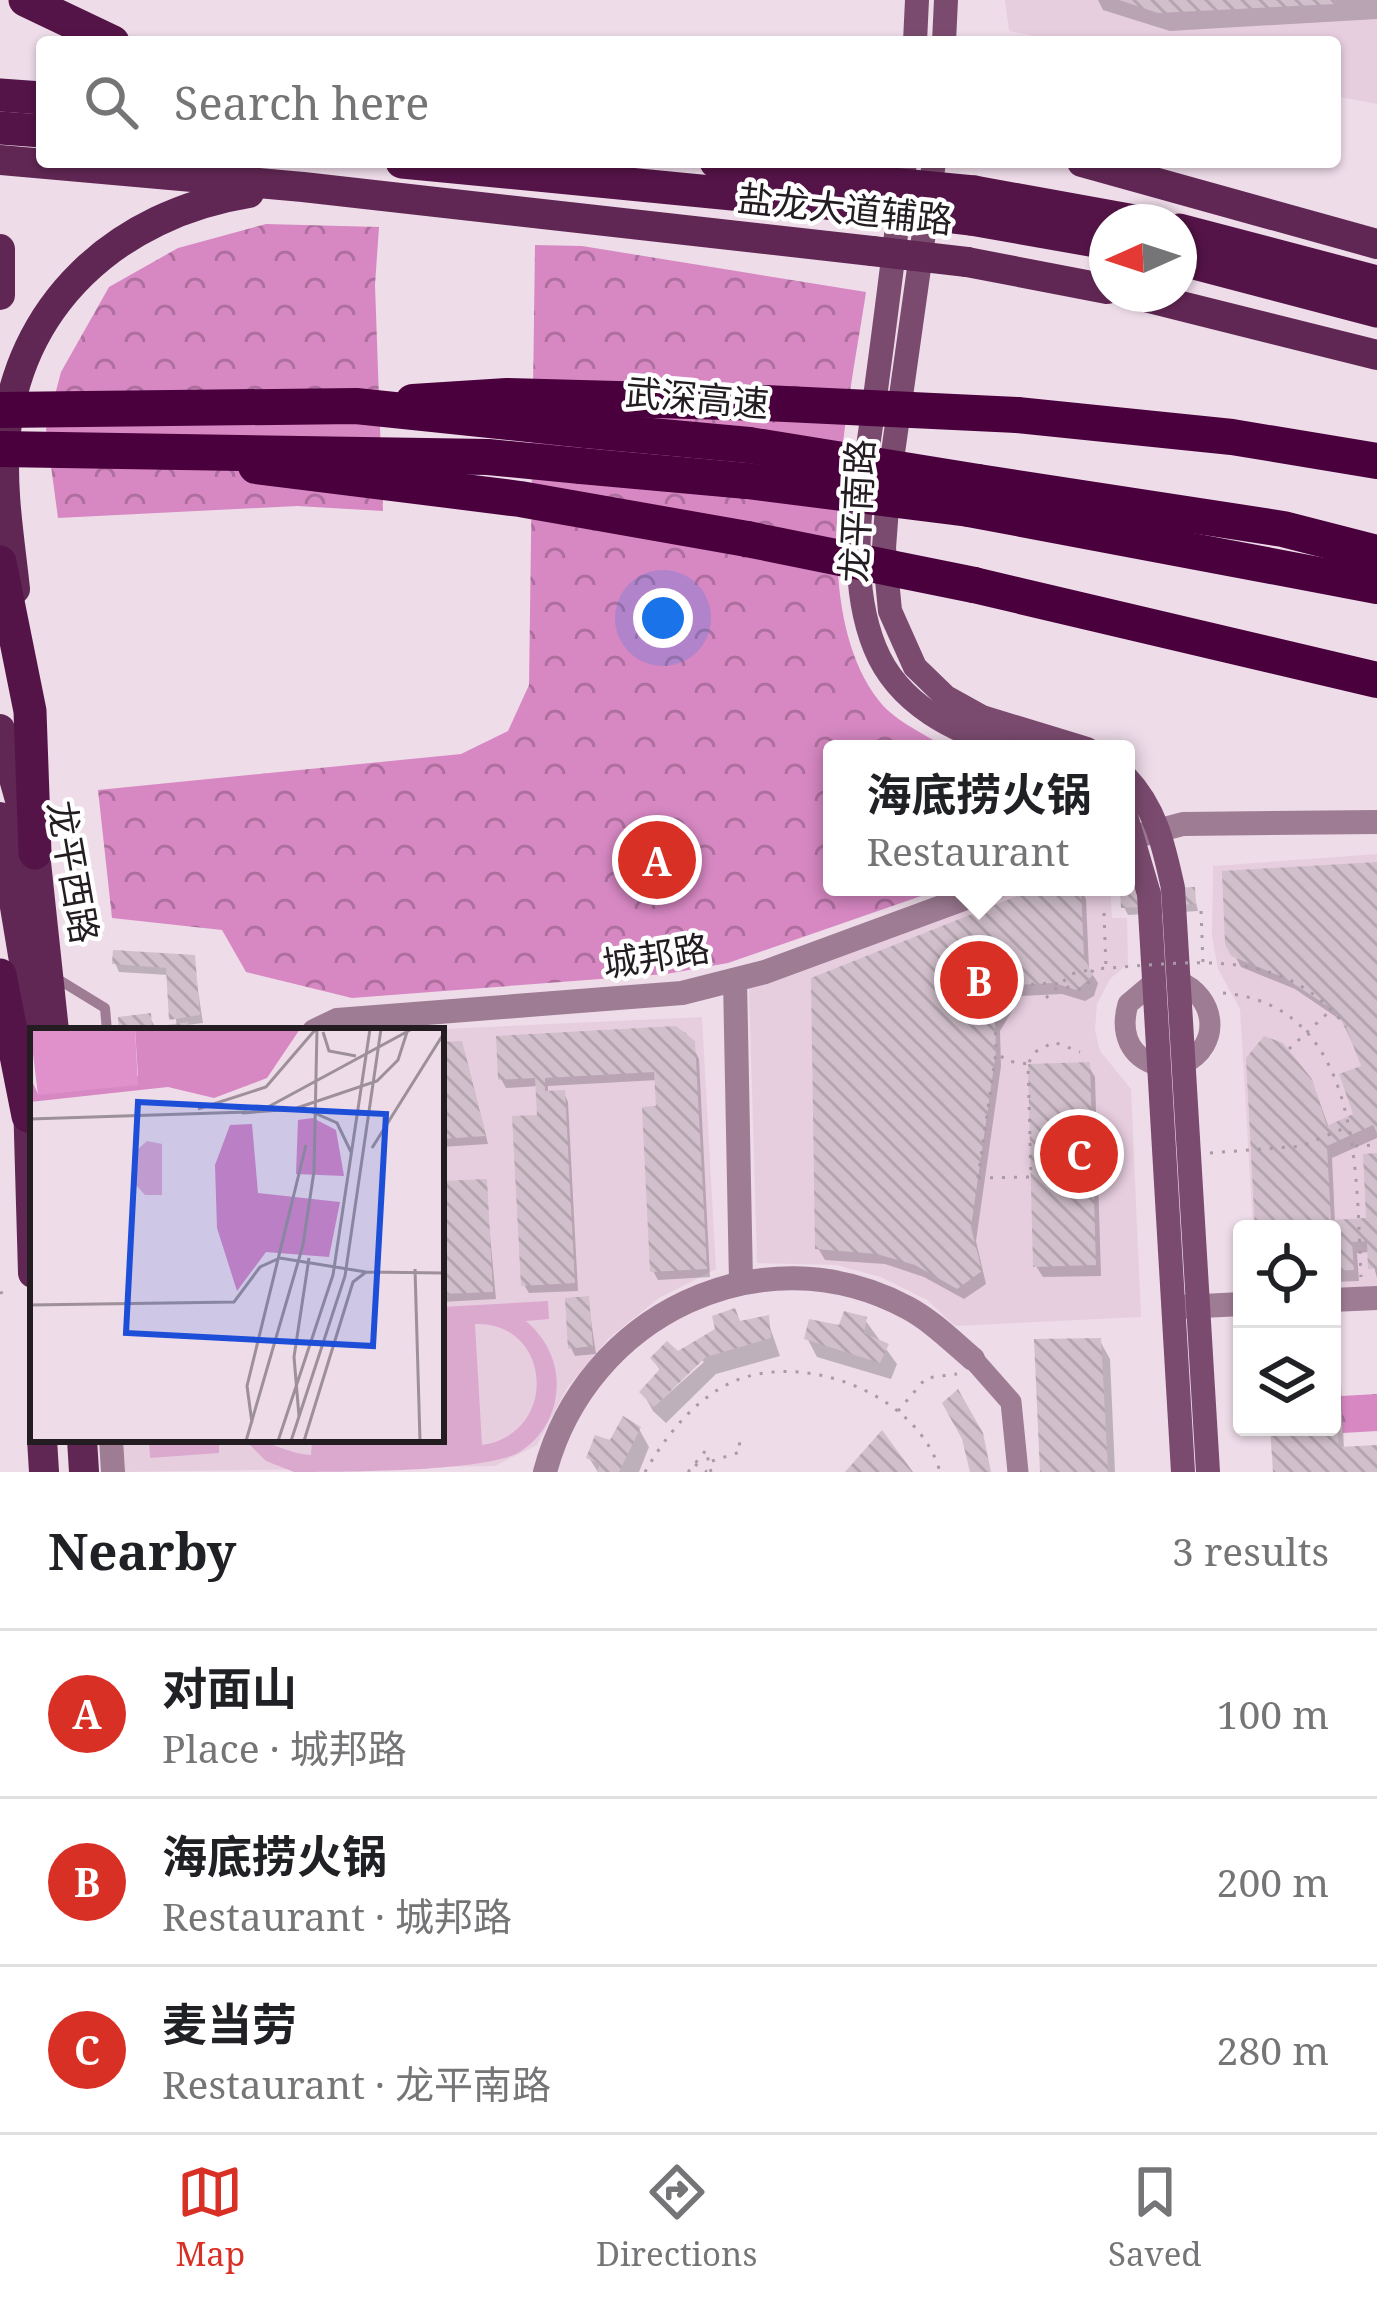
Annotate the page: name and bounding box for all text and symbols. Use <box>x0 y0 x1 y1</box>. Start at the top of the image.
search box <box>36 36 1341 168</box>
icon: search <box>78 69 144 135</box>
text: Search here <box>174 72 429 133</box>
street label: 盐龙大道辅路 <box>735 173 955 244</box>
north arrow <box>1089 204 1197 312</box>
street label: 武深高速 <box>623 367 771 428</box>
street label: 龙平南路 <box>828 438 885 584</box>
your location <box>633 588 693 648</box>
popup <box>823 740 1135 896</box>
text: 海底捞火锅 <box>866 763 1092 824</box>
street label: 龙平西路 <box>37 797 110 947</box>
pin: A <box>618 815 696 905</box>
text: Restaurant <box>866 824 1069 877</box>
street label: 城邦路 <box>599 923 713 988</box>
pin: B <box>940 935 1018 1025</box>
inset map <box>30 1028 444 1442</box>
pin: C <box>1040 1109 1118 1199</box>
map controls <box>1233 1220 1341 1436</box>
button: locate <box>1233 1220 1341 1328</box>
button: layers <box>1233 1328 1341 1436</box>
text: Nearby <box>48 1515 236 1585</box>
text: 3 results <box>1172 1524 1329 1577</box>
text: 对面山 <box>162 1657 297 1718</box>
text: A <box>72 1687 102 1740</box>
text: 100 m <box>1217 1687 1329 1740</box>
text: Place · 城邦路 <box>162 1721 407 1774</box>
text: 海底捞火锅 <box>162 1825 387 1886</box>
text: B <box>74 1855 100 1908</box>
text: 200 m <box>1217 1855 1329 1908</box>
text: Restaurant · 城邦路 <box>162 1889 512 1942</box>
text: 麦当劳 <box>162 1993 297 2054</box>
text: C <box>74 2023 100 2076</box>
text: 280 m <box>1217 2023 1329 2076</box>
text: Restaurant · 龙平南路 <box>162 2057 551 2110</box>
tab: Map <box>175 2159 245 2276</box>
tab: Directions <box>596 2159 757 2276</box>
tab: Saved <box>1108 2159 1202 2276</box>

